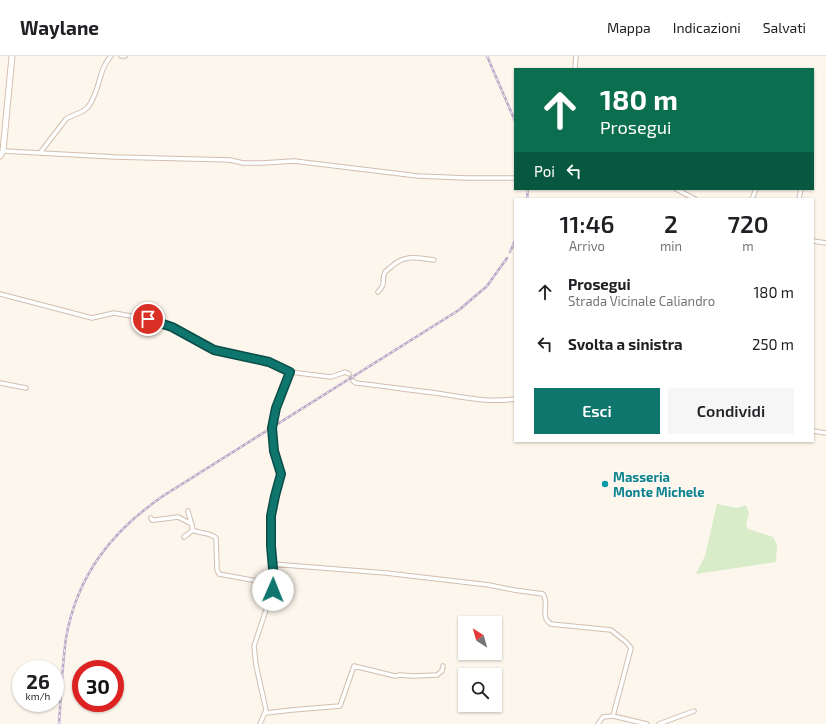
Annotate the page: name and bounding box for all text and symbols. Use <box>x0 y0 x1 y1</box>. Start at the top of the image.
text: Waylane <box>20 16 99 39</box>
text: Mappa <box>607 19 651 36</box>
text: Indicazioni <box>673 19 741 36</box>
text: Salvati <box>763 19 806 36</box>
text: 180 m <box>600 82 678 116</box>
icon: ahead <box>534 84 586 136</box>
text: Prosegui <box>600 116 671 138</box>
icon: left <box>563 160 585 182</box>
text: Poi <box>534 162 555 180</box>
text: 11:46 <box>559 209 614 238</box>
text: 2 <box>664 209 678 238</box>
text: 720 <box>727 209 769 238</box>
text: Arrivo <box>569 238 605 254</box>
text: min <box>660 238 682 254</box>
text: m <box>742 238 754 254</box>
text: Prosegui <box>568 275 631 293</box>
icon: ahead <box>534 281 556 303</box>
text: 180 m <box>753 283 794 301</box>
text: Strada Vicinale Caliandro <box>568 293 715 309</box>
pin <box>131 302 165 336</box>
icon: arrive <box>137 308 159 330</box>
icon: left <box>534 333 556 355</box>
text: Svolta a sinistra <box>568 335 683 353</box>
text: 250 m <box>752 335 794 353</box>
button: Esci <box>534 388 660 434</box>
button: Condividi <box>668 388 794 434</box>
place label: Masseria Monte Michele <box>613 469 705 500</box>
marker: Masseria Monte Michele <box>600 479 610 489</box>
position arrow <box>252 569 294 611</box>
north arrow <box>458 616 502 660</box>
map controls <box>458 616 502 712</box>
speed limit sign: 30 <box>72 660 124 712</box>
button: search <box>458 668 502 712</box>
text: 26 <box>26 669 50 693</box>
text: km/h <box>26 690 50 702</box>

